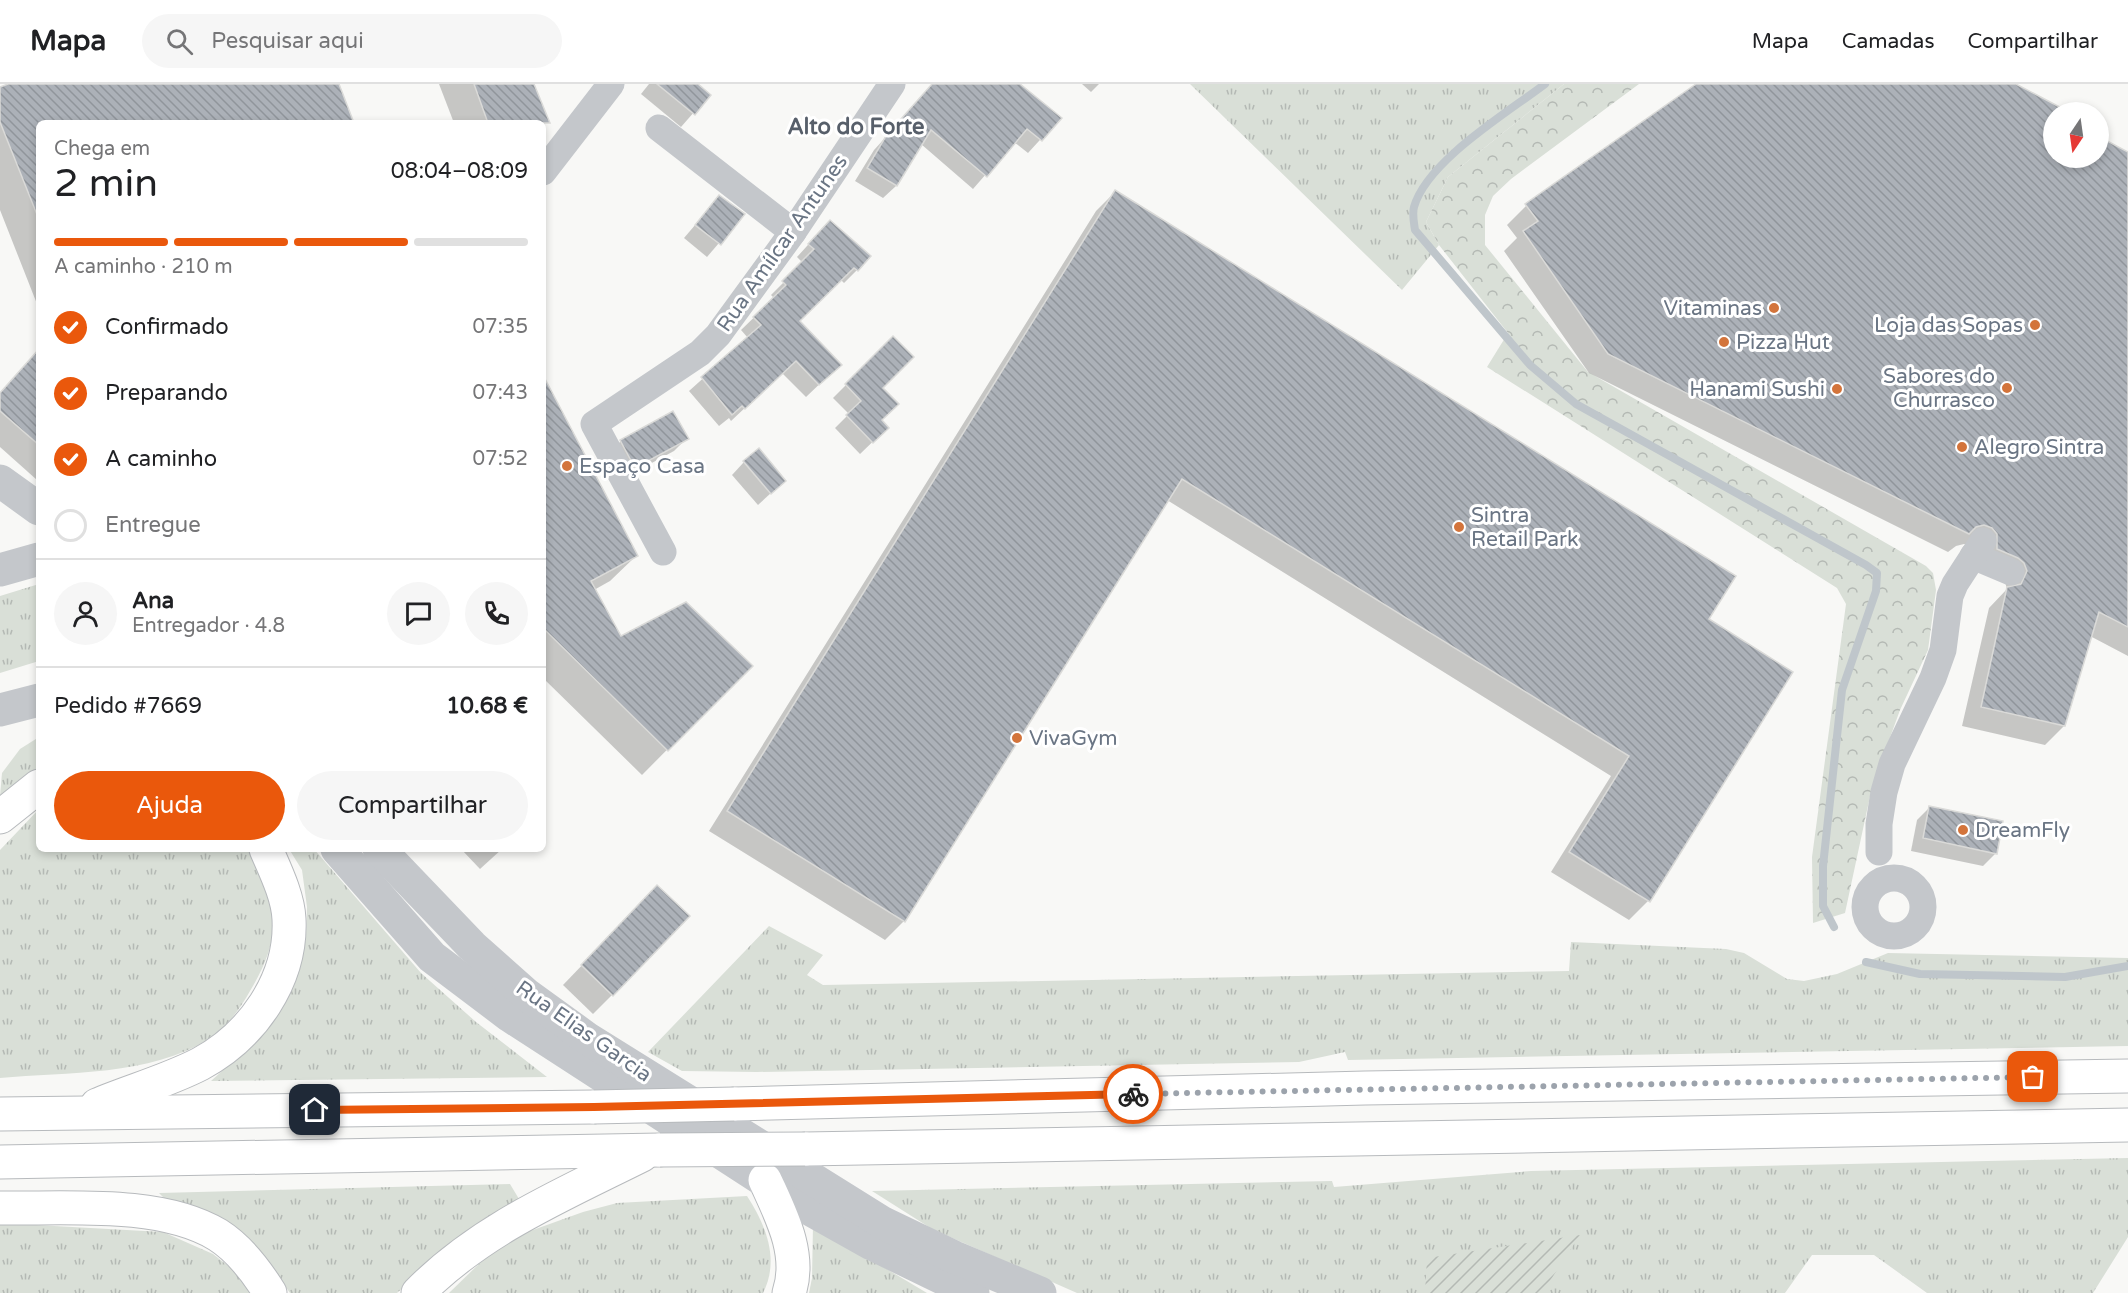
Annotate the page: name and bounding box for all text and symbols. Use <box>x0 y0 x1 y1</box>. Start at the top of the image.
search box <box>142 14 562 68</box>
text: Mapa <box>30 24 106 58</box>
icon: search <box>163 25 196 58</box>
text: Pesquisar aqui <box>211 28 364 54</box>
text: Mapa <box>1752 29 1809 54</box>
text: Camadas <box>1842 29 1934 54</box>
text: Compartilhar <box>1967 29 2098 54</box>
north arrow <box>2043 102 2109 168</box>
map controls <box>2043 102 2109 168</box>
district label: Alto do Forte <box>787 114 925 140</box>
text: Chega em <box>54 137 150 161</box>
street label: Rua Amílcar Antunes <box>712 150 853 337</box>
text: 08:04–08:09 <box>391 158 528 184</box>
text: 2 min <box>54 160 158 207</box>
text: A caminho · 210 m <box>54 255 233 279</box>
place label: Vitaminas <box>1663 296 1762 321</box>
marker: Vitaminas <box>1767 301 1781 315</box>
icon: check <box>54 311 87 344</box>
place label: Loja das Sopas <box>1874 313 2023 338</box>
text: Confirmado <box>105 314 229 340</box>
text: 07:35 <box>473 315 528 339</box>
marker: Loja das Sopas <box>2028 318 2042 332</box>
place label: Pizza Hut <box>1736 330 1830 355</box>
marker: Pizza Hut <box>1717 335 1731 349</box>
place label: Sabores do Churrasco <box>1883 364 1995 413</box>
icon: check <box>54 377 87 410</box>
place label: Hanami Sushi <box>1689 377 1825 402</box>
text: Preparando <box>105 380 228 406</box>
text: 07:43 <box>473 381 528 405</box>
marker: Sabores do Churrasco <box>2000 381 2014 395</box>
marker: Hanami Sushi <box>1830 382 1844 396</box>
place label: Alegro Sintra <box>1974 435 2104 460</box>
marker: Alegro Sintra <box>1955 440 1969 454</box>
icon: check <box>54 443 87 476</box>
text: A caminho <box>105 446 217 472</box>
text: 07:52 <box>473 447 528 471</box>
place label: Espaço Casa <box>579 454 705 479</box>
marker: Espaço Casa <box>560 459 574 473</box>
place label: Sintra Retail Park <box>1471 503 1578 552</box>
text: Entregue <box>105 512 201 538</box>
marker: Sintra Retail Park <box>1452 520 1466 534</box>
button: person <box>54 582 117 645</box>
button: chat <box>387 582 450 645</box>
button: phone <box>465 582 528 645</box>
text: Ana <box>132 588 174 614</box>
text: Entregador · 4.8 <box>132 614 285 638</box>
text: Pedido #7669 <box>54 693 202 719</box>
text: 10.68 € <box>446 693 528 719</box>
place label: VivaGym <box>1029 726 1118 751</box>
marker: VivaGym <box>1010 731 1024 745</box>
button: Ajuda <box>54 771 285 840</box>
button: Compartilhar <box>297 771 528 840</box>
place label: DreamFly <box>1975 818 2070 843</box>
marker: DreamFly <box>1956 823 1970 837</box>
street label: Rua Elias Garcia <box>511 975 656 1087</box>
pin <box>2007 1051 2058 1102</box>
icon: bag <box>2016 1060 2049 1093</box>
courier <box>1103 1064 1163 1124</box>
icon: bike <box>1117 1078 1150 1111</box>
pin <box>289 1084 340 1135</box>
icon: home <box>298 1093 331 1126</box>

